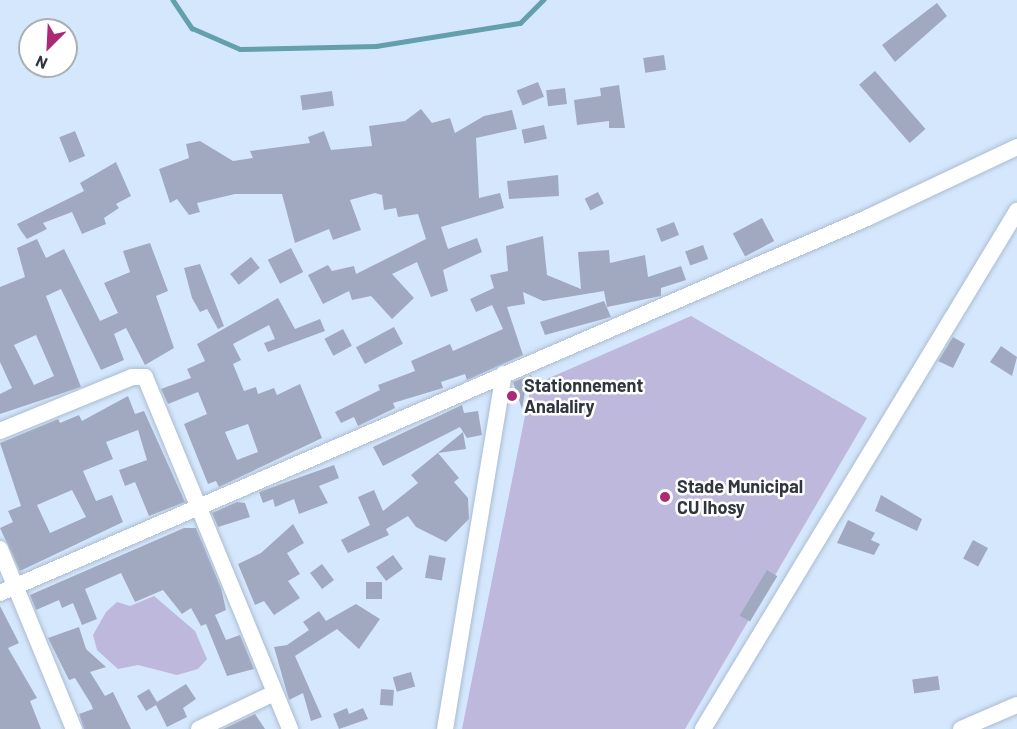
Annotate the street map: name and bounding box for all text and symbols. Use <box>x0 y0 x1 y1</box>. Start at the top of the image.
north arrow <box>18 18 78 78</box>
text: N <box>33 52 50 74</box>
place label: Stationnement Analaliry <box>524 375 643 418</box>
marker: Stationnement Analaliry <box>505 389 519 403</box>
place label: Stade Municipal CU Ihosy <box>677 476 803 518</box>
marker: Stade Municipal CU Ihosy <box>658 490 672 504</box>

